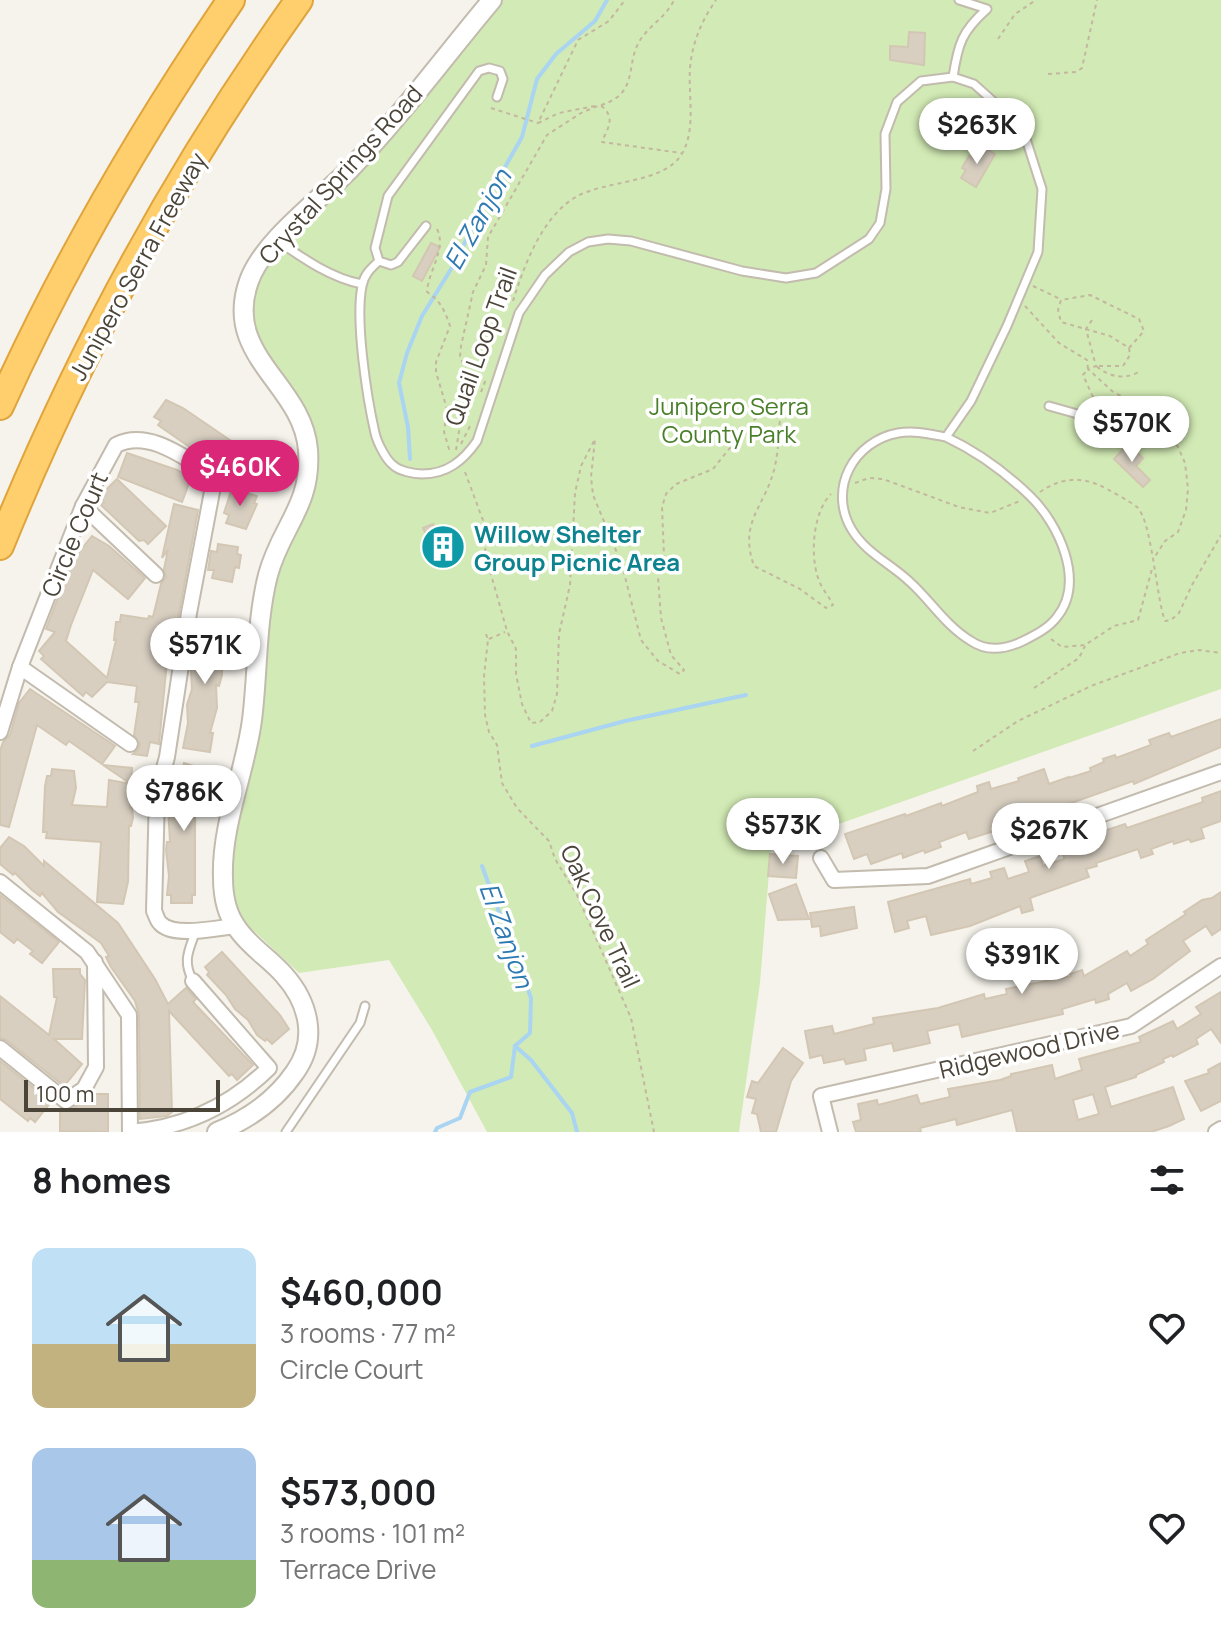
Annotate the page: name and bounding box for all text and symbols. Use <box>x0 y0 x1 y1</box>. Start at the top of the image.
street label: Crystal Springs Road <box>251 77 429 271</box>
pin: $263K <box>921 98 1033 166</box>
text: $263K <box>937 106 1017 142</box>
street label: Junipero Serra Freeway <box>61 146 214 386</box>
water label: El Zanjon <box>435 161 520 276</box>
street label: Quail Loop Trail <box>436 262 524 430</box>
park label: Junipero Serra County Park <box>649 389 809 450</box>
pin: $570K <box>1076 396 1188 464</box>
text: $570K <box>1092 404 1172 440</box>
pin: $460K <box>184 440 296 508</box>
text: $460K <box>199 448 281 484</box>
street label: Circle Court <box>33 467 115 601</box>
place label: Willow Shelter Group Picnic Area <box>474 517 680 578</box>
building icon: Willow Shelter Group Picnic Area <box>419 523 467 571</box>
pin: $571K <box>149 618 261 686</box>
text: $571K <box>168 626 242 662</box>
pin: $786K <box>128 765 240 833</box>
text: $786K <box>144 773 224 809</box>
pin: $573K <box>727 798 839 866</box>
pin: $267K <box>993 803 1105 871</box>
text: $573K <box>744 806 822 842</box>
text: $267K <box>1010 811 1088 847</box>
street label: Oak Cove Trail <box>553 839 649 993</box>
water label: El Zanjon <box>471 877 543 994</box>
pin: $391K <box>966 928 1078 996</box>
text: $391K <box>984 936 1060 972</box>
street label: Ridgewood Drive <box>936 1012 1122 1086</box>
scale bar <box>24 1076 220 1112</box>
text: 100 m <box>36 1079 94 1109</box>
text: 8 homes <box>32 1157 171 1203</box>
icon: filters <box>1145 1158 1189 1202</box>
text: $460,000 <box>280 1269 443 1315</box>
icon: home <box>96 1280 192 1376</box>
icon: heart <box>1145 1306 1189 1350</box>
text: 3 rooms · 77 m² <box>280 1315 456 1351</box>
text: Circle Court <box>280 1351 423 1387</box>
text: $573,000 <box>280 1469 437 1515</box>
icon: home <box>96 1480 192 1576</box>
icon: heart <box>1145 1506 1189 1550</box>
text: 3 rooms · 101 m² <box>280 1515 465 1551</box>
text: Terrace Drive <box>280 1551 436 1587</box>

